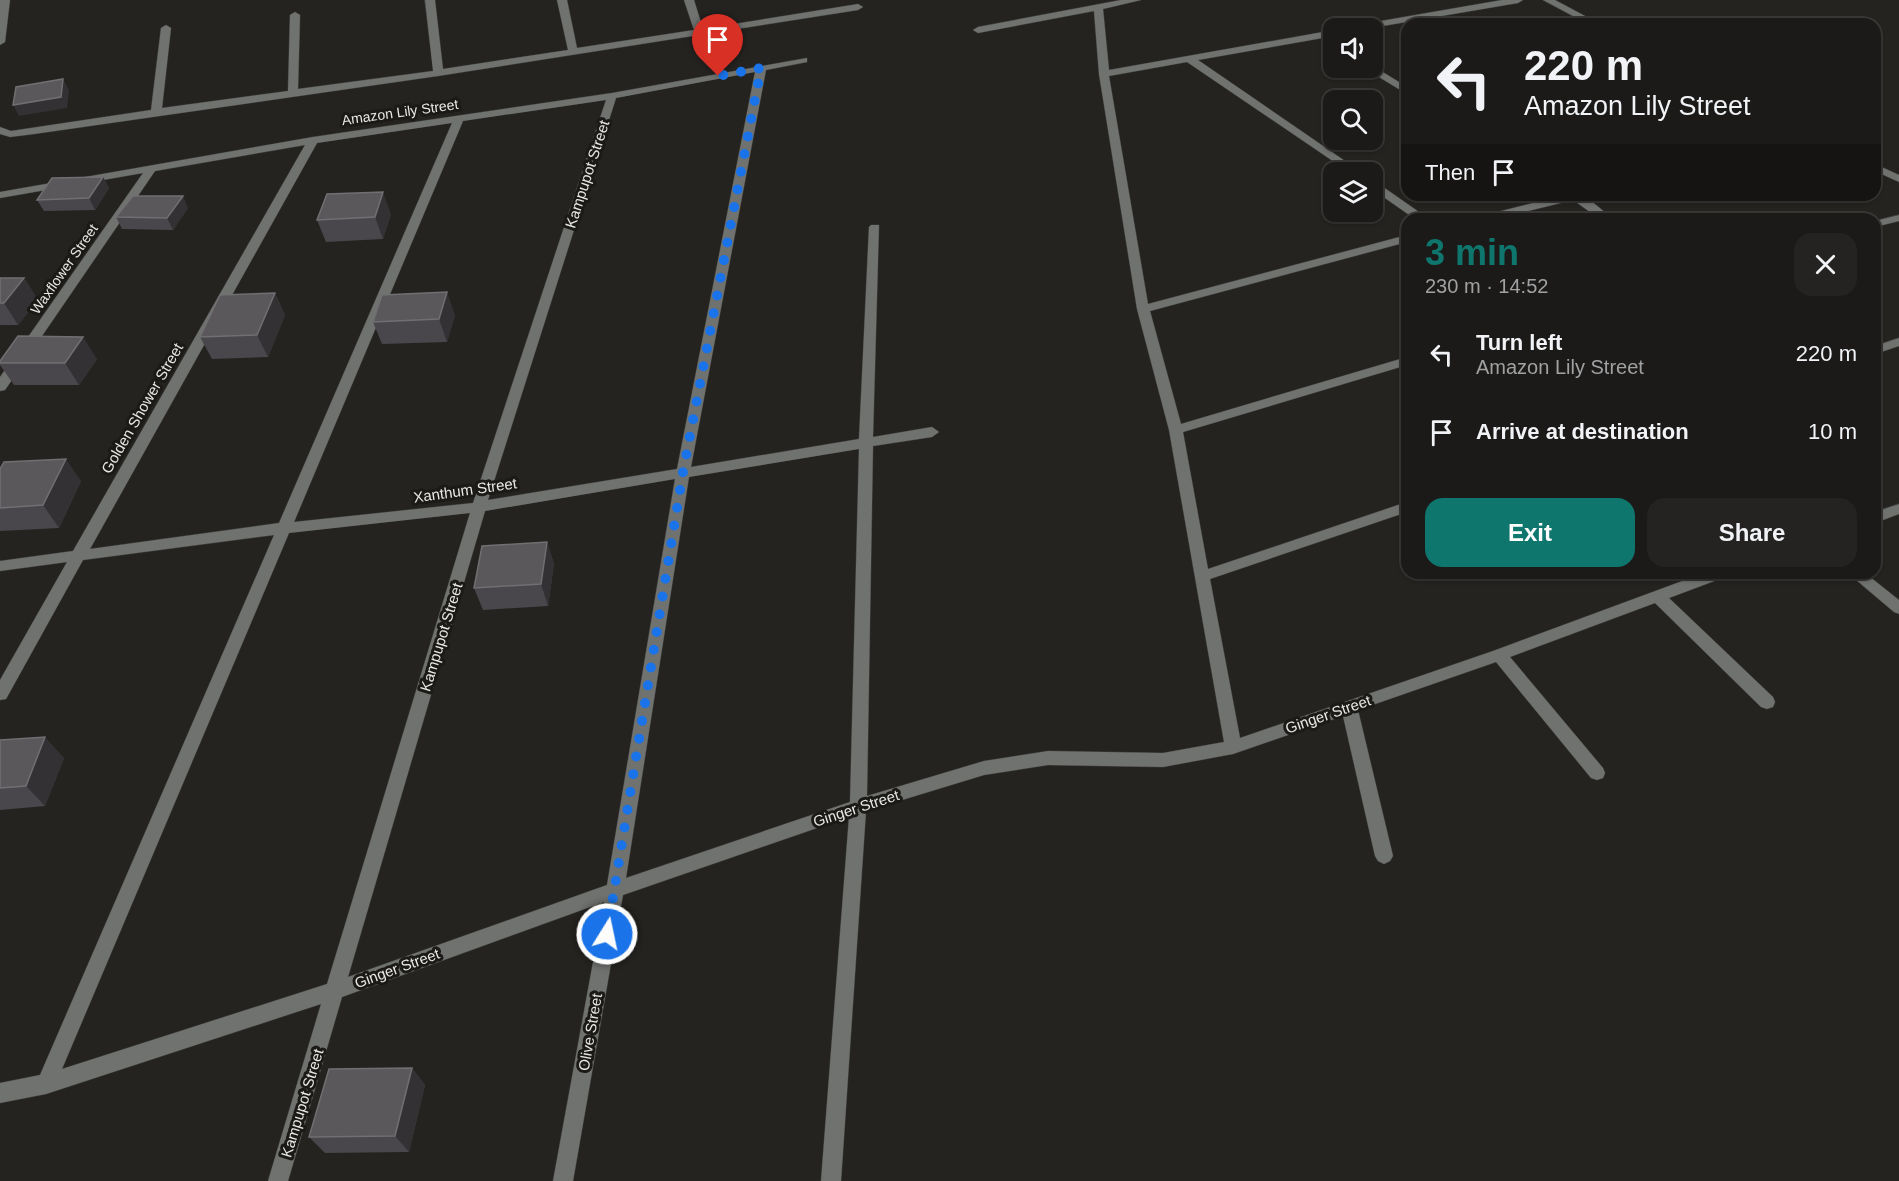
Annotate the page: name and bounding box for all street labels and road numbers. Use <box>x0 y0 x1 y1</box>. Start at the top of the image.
street label: Amazon Lily Street <box>341 96 459 128</box>
street label: Kampupot Street <box>562 117 613 230</box>
street label: Waxflower Street <box>27 221 101 317</box>
street label: Golden Shower Street <box>98 339 187 476</box>
street label: Xanthum Street <box>412 474 519 506</box>
street label: Kampupot Street <box>416 580 466 693</box>
street label: Ginger Street <box>1283 691 1374 737</box>
street label: Ginger Street <box>811 786 902 830</box>
street label: Ginger Street <box>352 944 443 991</box>
street label: Olive Street <box>575 991 605 1072</box>
street label: Kampupot Street <box>277 1046 327 1159</box>

